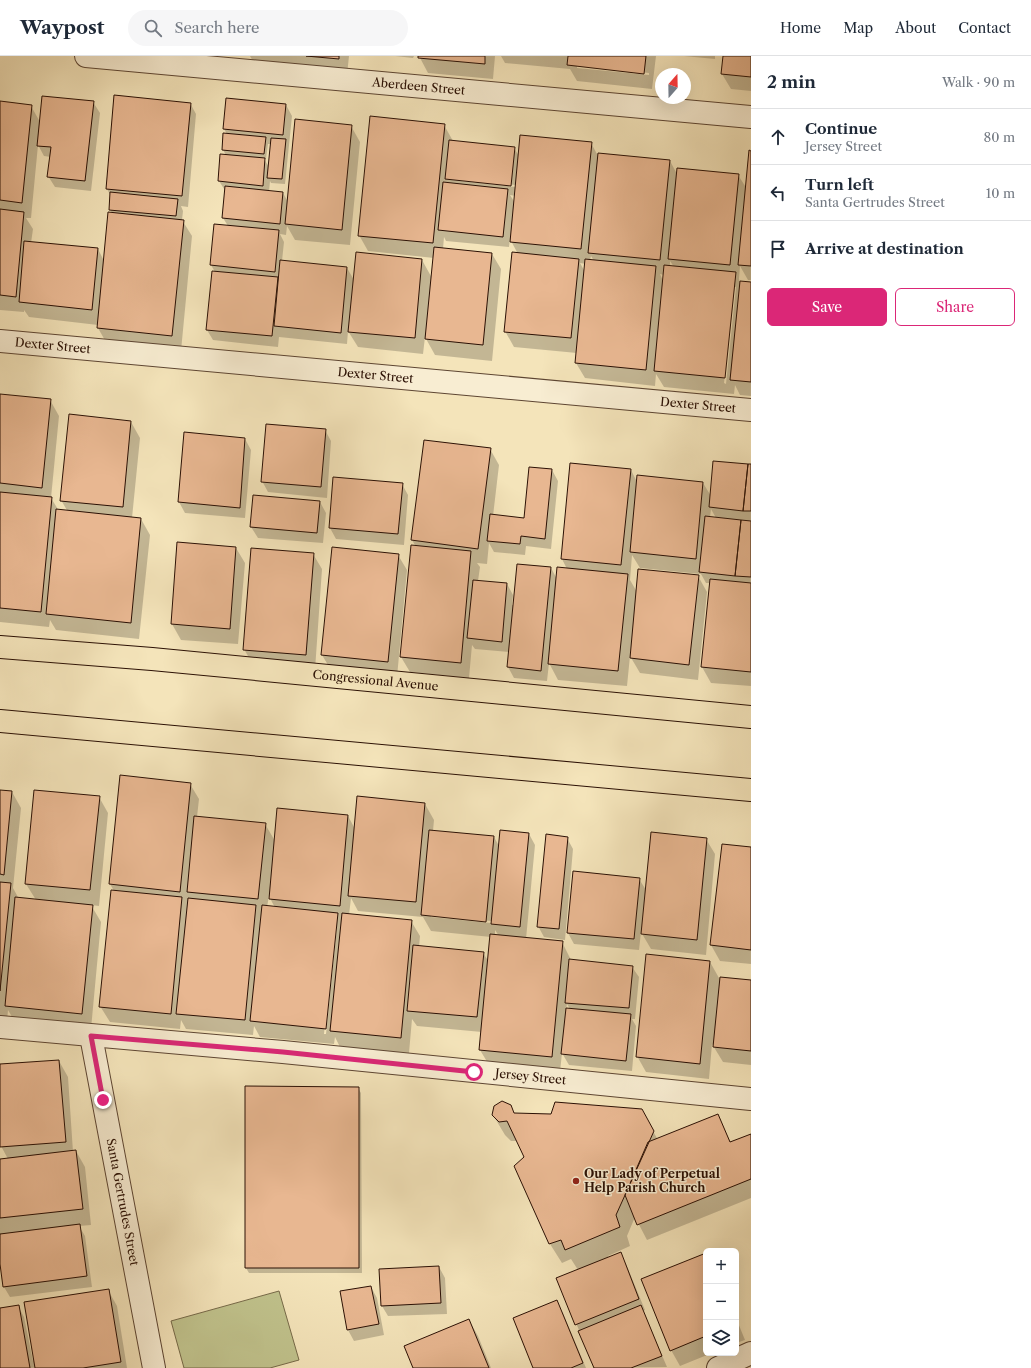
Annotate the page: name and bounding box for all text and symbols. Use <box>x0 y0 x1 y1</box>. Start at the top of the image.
search box <box>128 10 408 46</box>
text: Waypost <box>20 16 104 39</box>
icon: search <box>142 17 164 39</box>
text: Search here <box>174 18 259 37</box>
text: Home <box>780 19 821 37</box>
text: Map <box>843 19 873 37</box>
text: About <box>895 19 936 37</box>
text: Contact <box>958 19 1011 37</box>
north arrow <box>655 68 691 104</box>
text: 2 min <box>767 72 816 92</box>
street label: Aberdeen Street <box>370 74 467 98</box>
text: Walk · 90 m <box>942 74 1015 90</box>
text: Continue <box>805 119 877 138</box>
icon: ahead <box>767 126 789 148</box>
text: 80 m <box>983 129 1015 145</box>
text: Jersey Street <box>805 138 882 154</box>
text: Turn left <box>805 175 874 194</box>
icon: left <box>767 182 789 204</box>
text: 10 m <box>986 185 1015 201</box>
text: Santa Gertrudes Street <box>805 194 945 210</box>
icon: arrive <box>767 238 789 260</box>
text: Arrive at destination <box>805 239 964 258</box>
button: Save <box>767 288 887 326</box>
button: Share <box>895 288 1015 326</box>
street label: Dexter Street <box>14 334 92 356</box>
street label: Dexter Street <box>337 364 415 386</box>
street label: Dexter Street <box>660 394 737 416</box>
street label: Congressional Avenue <box>312 667 439 694</box>
route start <box>465 1063 483 1081</box>
street label: Jersey Street <box>493 1065 568 1087</box>
route end <box>94 1091 112 1109</box>
street label: Santa Gertrudes Street <box>104 1137 143 1268</box>
place label: Our Lady of Perpetual Help Parish Church <box>584 1166 720 1195</box>
marker: Our Lady of Perpetual Help Parish Church <box>571 1176 581 1186</box>
map controls <box>703 1248 739 1356</box>
button: + <box>703 1248 739 1284</box>
button: − <box>703 1284 739 1320</box>
button: layers <box>703 1320 739 1356</box>

